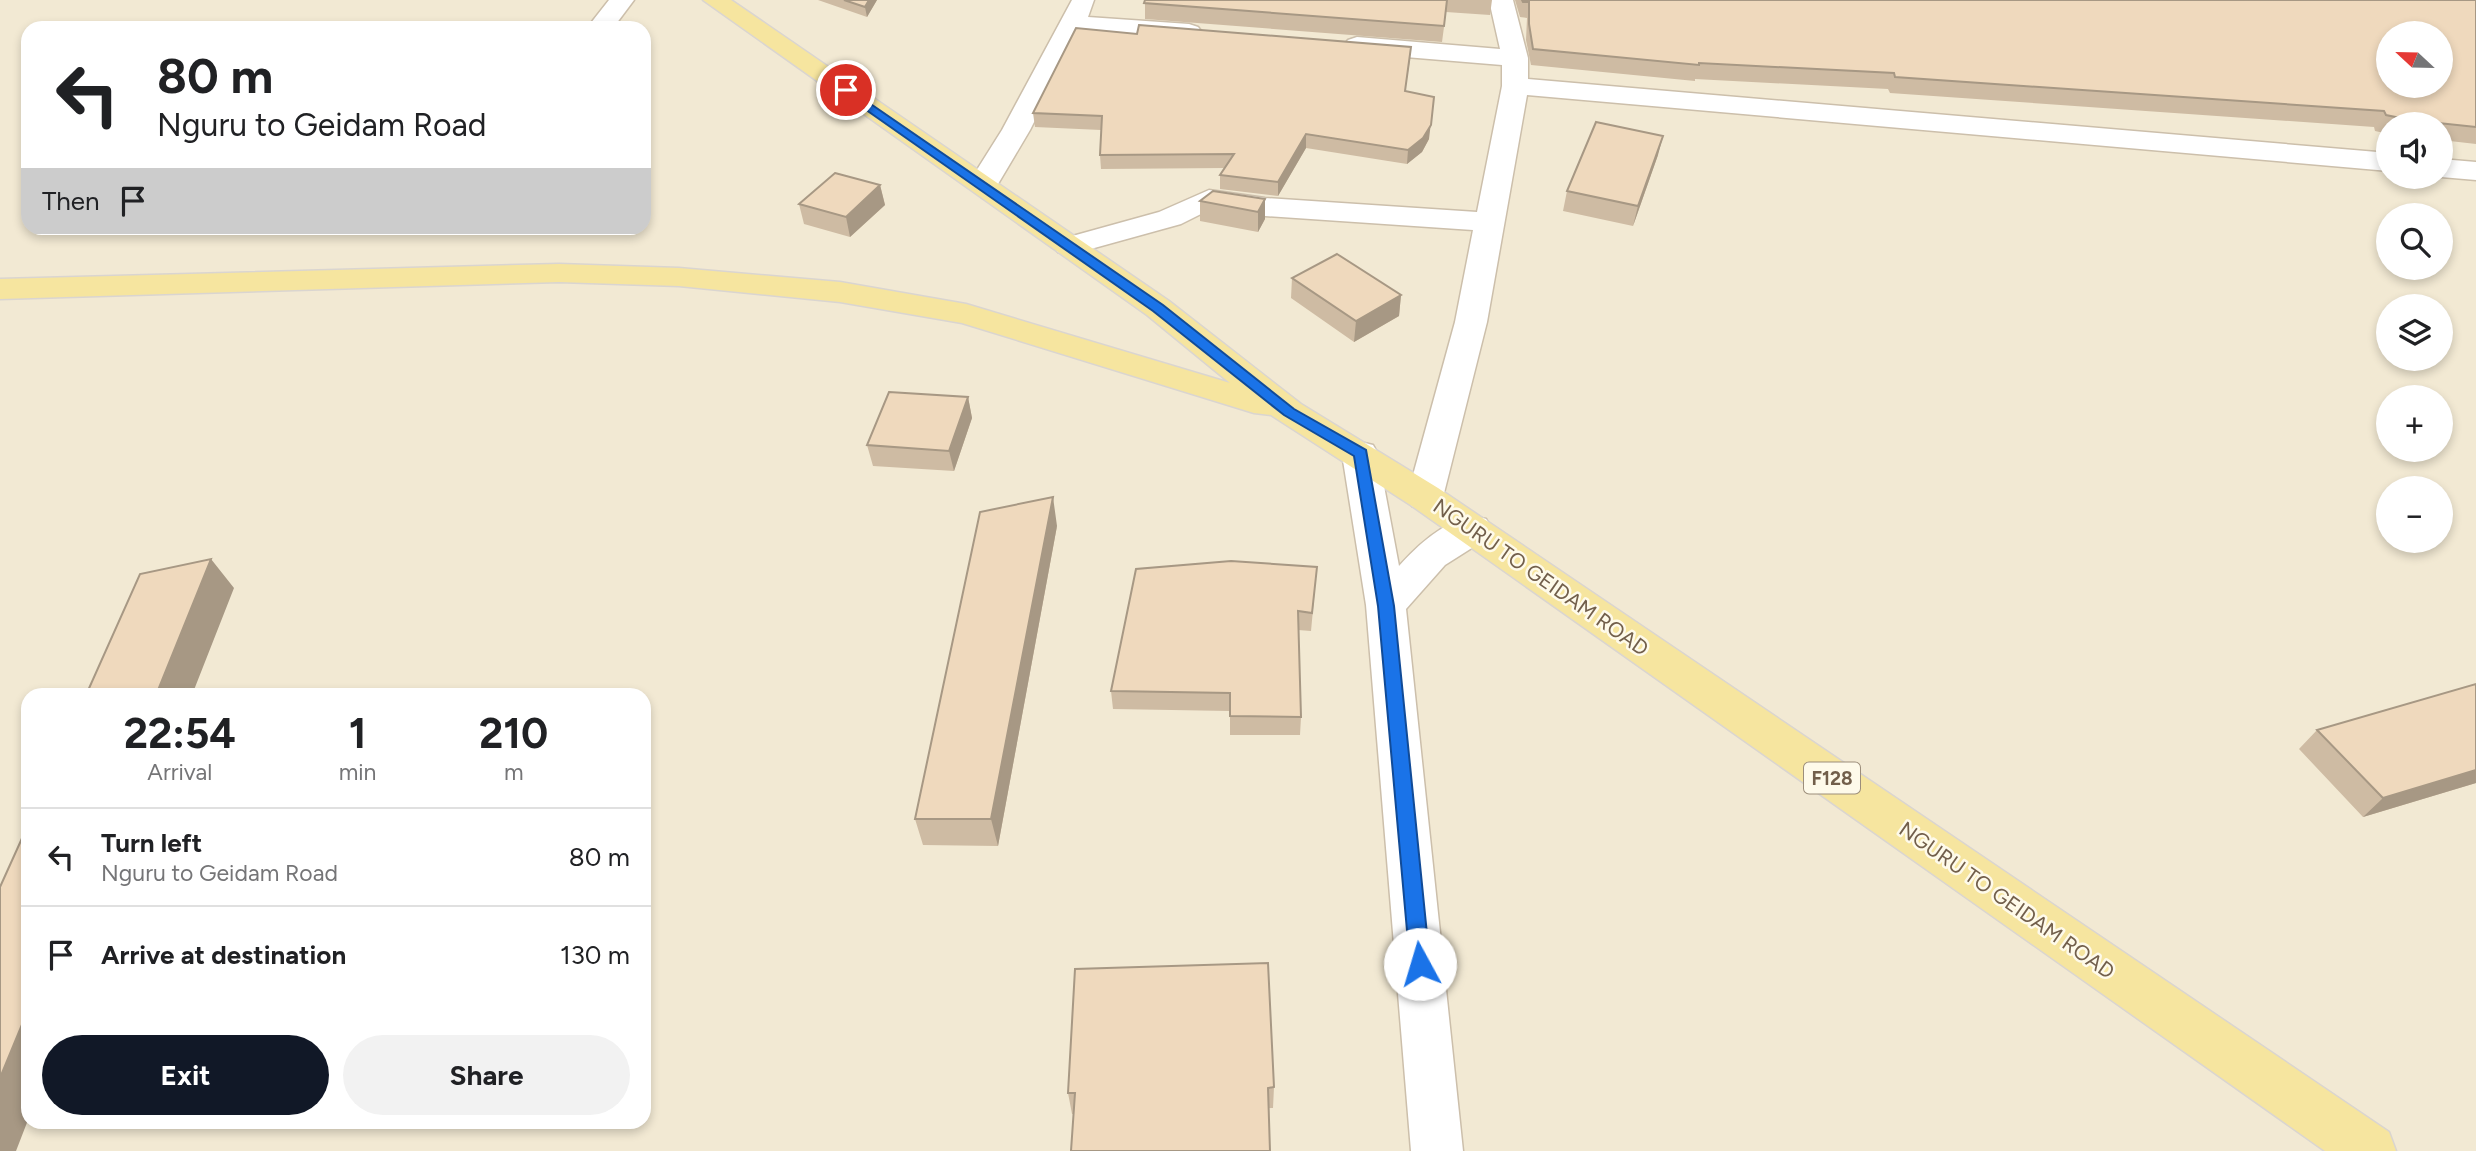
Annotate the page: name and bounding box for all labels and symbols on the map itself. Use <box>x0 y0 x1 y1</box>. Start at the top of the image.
north arrow <box>2376 21 2454 98</box>
pin <box>816 60 876 120</box>
street label: NGURU TO GEIDAM ROAD <box>1429 493 1653 661</box>
road number: F128 <box>1804 762 1860 793</box>
street label: NGURU TO GEIDAM ROAD <box>1895 816 2119 984</box>
position arrow <box>1383 927 1457 1001</box>

